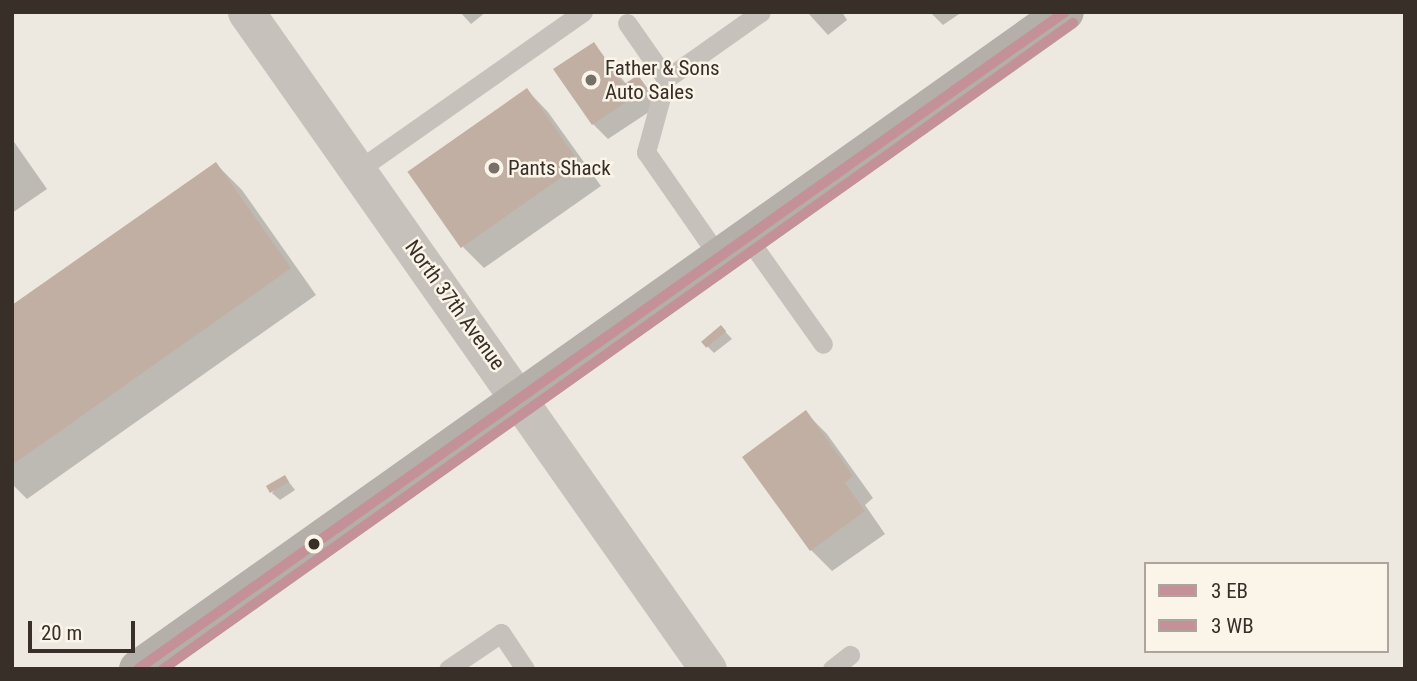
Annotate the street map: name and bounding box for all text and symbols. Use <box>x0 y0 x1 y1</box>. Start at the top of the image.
place label: Father & Sons Auto Sales <box>605 55 720 105</box>
marker: Father & Sons Auto Sales <box>583 72 599 88</box>
place label: Pants Shack <box>508 155 611 181</box>
marker: Pants Shack <box>486 160 502 176</box>
street label: North 37th Avenue <box>400 235 510 375</box>
unlabelled marker <box>307 537 321 551</box>
legend <box>1144 562 1389 653</box>
text: 3 EB <box>1211 579 1248 603</box>
scale bar <box>32 608 138 652</box>
text: 3 WB <box>1211 614 1254 638</box>
text: 20 m <box>41 621 82 645</box>

